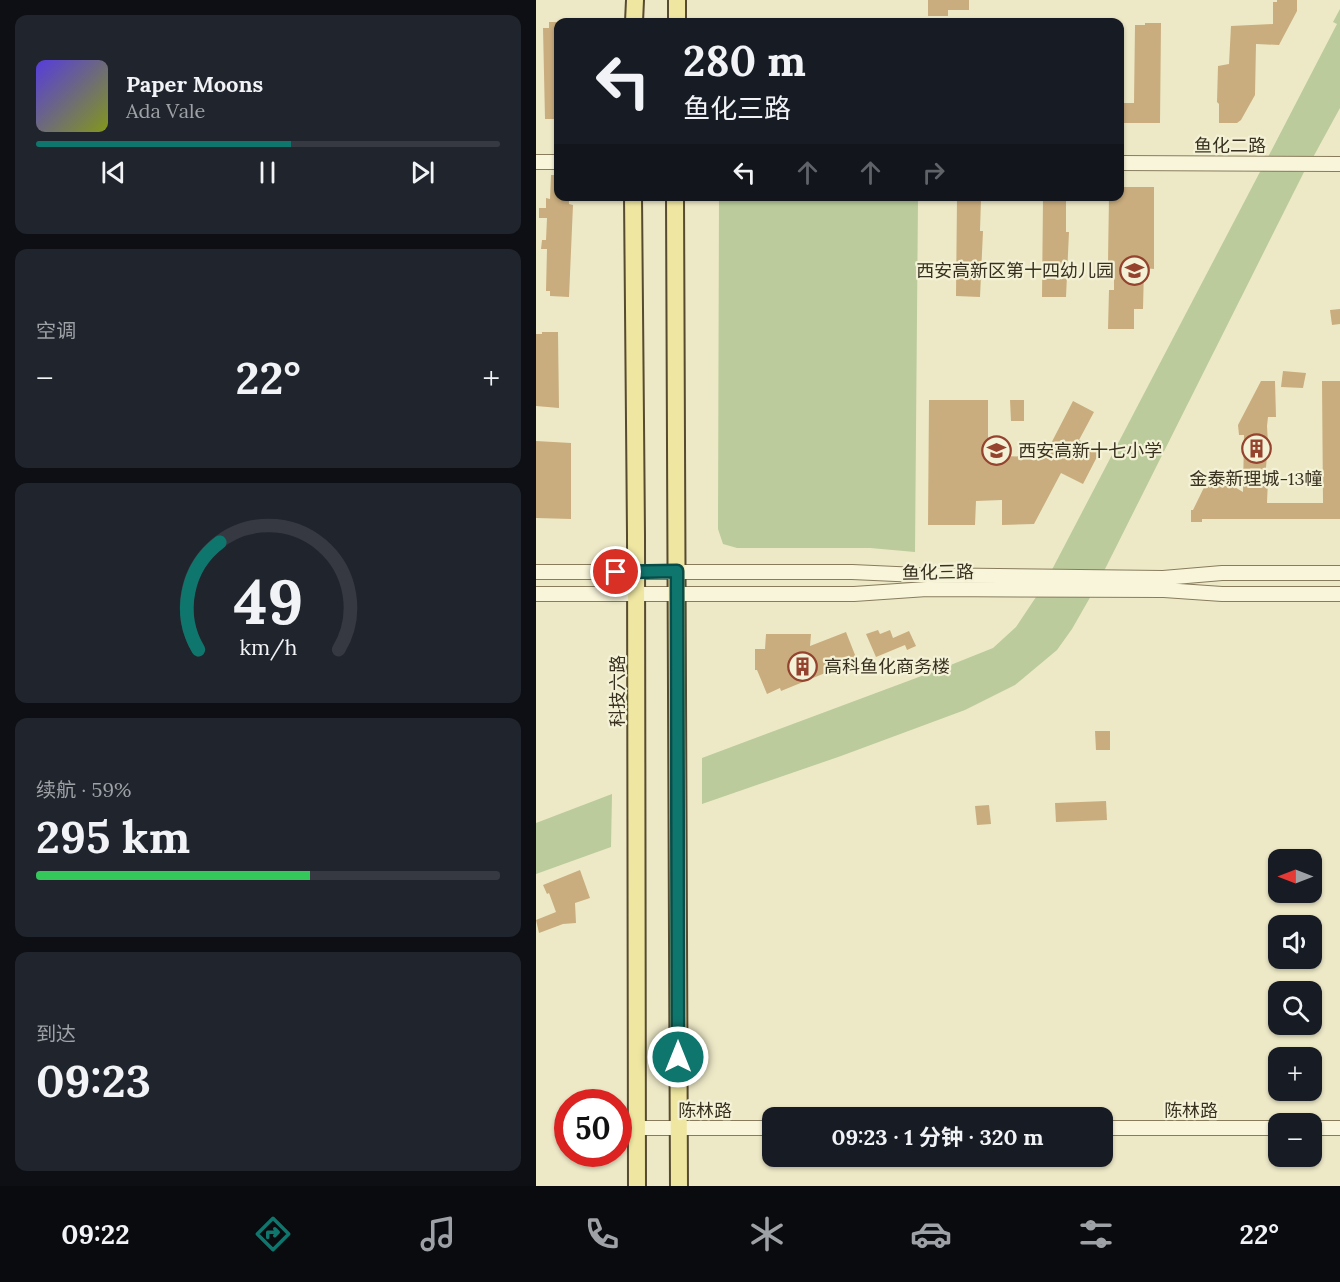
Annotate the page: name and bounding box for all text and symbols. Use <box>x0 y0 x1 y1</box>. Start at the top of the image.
text: 280 m <box>683 34 806 88</box>
icon: left <box>584 42 662 120</box>
text: Paper Moons <box>126 70 263 98</box>
text: 鱼化三路 <box>683 91 791 125</box>
text: Ada Vale <box>126 98 205 123</box>
street label: 鱼化二路 <box>1194 134 1266 157</box>
icon: previous <box>97 156 130 189</box>
icon: pause <box>251 156 284 189</box>
icon: next <box>406 156 439 189</box>
icon: left <box>728 156 761 189</box>
icon: ahead <box>791 156 824 189</box>
icon: ahead <box>854 156 887 189</box>
icon: right <box>917 156 950 189</box>
school or university icon: 西安高新区第十四幼儿园 <box>1119 254 1151 286</box>
place label: 西安高新区第十四幼儿园 <box>916 259 1114 282</box>
text: 空调 <box>36 318 76 343</box>
text: 22° <box>235 349 301 406</box>
text: − <box>36 357 54 399</box>
text: + <box>482 357 500 399</box>
building icon: 金泰新理城-13幢 <box>1240 433 1272 465</box>
school or university icon: 西安高新十七小学 <box>981 434 1013 466</box>
place label: 西安高新十七小学 <box>1018 439 1162 462</box>
place label: 金泰新理城-13幢 <box>1190 467 1322 490</box>
pin <box>590 546 641 597</box>
icon: arrive <box>599 555 632 588</box>
street label: 鱼化三路 <box>902 560 974 584</box>
text: 49 <box>233 561 303 641</box>
text: km/h <box>239 633 297 661</box>
building icon: 高科鱼化商务楼 <box>787 650 819 682</box>
street label: 科技六路 <box>606 655 629 727</box>
place label: 高科鱼化商务楼 <box>824 655 950 678</box>
text: 续航 · 59% <box>36 777 131 802</box>
text: 295 km <box>36 808 190 865</box>
north arrow <box>1268 849 1322 903</box>
map controls <box>1268 849 1322 1167</box>
button: sound <box>1268 915 1322 969</box>
button: search <box>1268 981 1322 1035</box>
text: 到达 <box>36 1021 76 1046</box>
position arrow <box>646 1025 710 1089</box>
button: + <box>1268 1047 1322 1101</box>
text: 09:23 <box>36 1052 151 1109</box>
speed limit sign: 50 <box>554 1089 632 1167</box>
street label: 陈林路 <box>678 1099 732 1122</box>
street label: 陈林路 <box>1164 1099 1218 1122</box>
button: − <box>1268 1113 1322 1167</box>
text: 09:23 · 1 分钟 · 320 m <box>831 1123 1044 1151</box>
icon: directions <box>252 1213 294 1255</box>
icon: music <box>417 1213 459 1255</box>
icon: phone <box>581 1213 623 1255</box>
icon: climate <box>746 1213 788 1255</box>
icon: car <box>910 1213 952 1255</box>
icon: filters <box>1075 1213 1117 1255</box>
text: 09:22 <box>61 1217 130 1251</box>
text: 22° <box>1240 1217 1279 1251</box>

